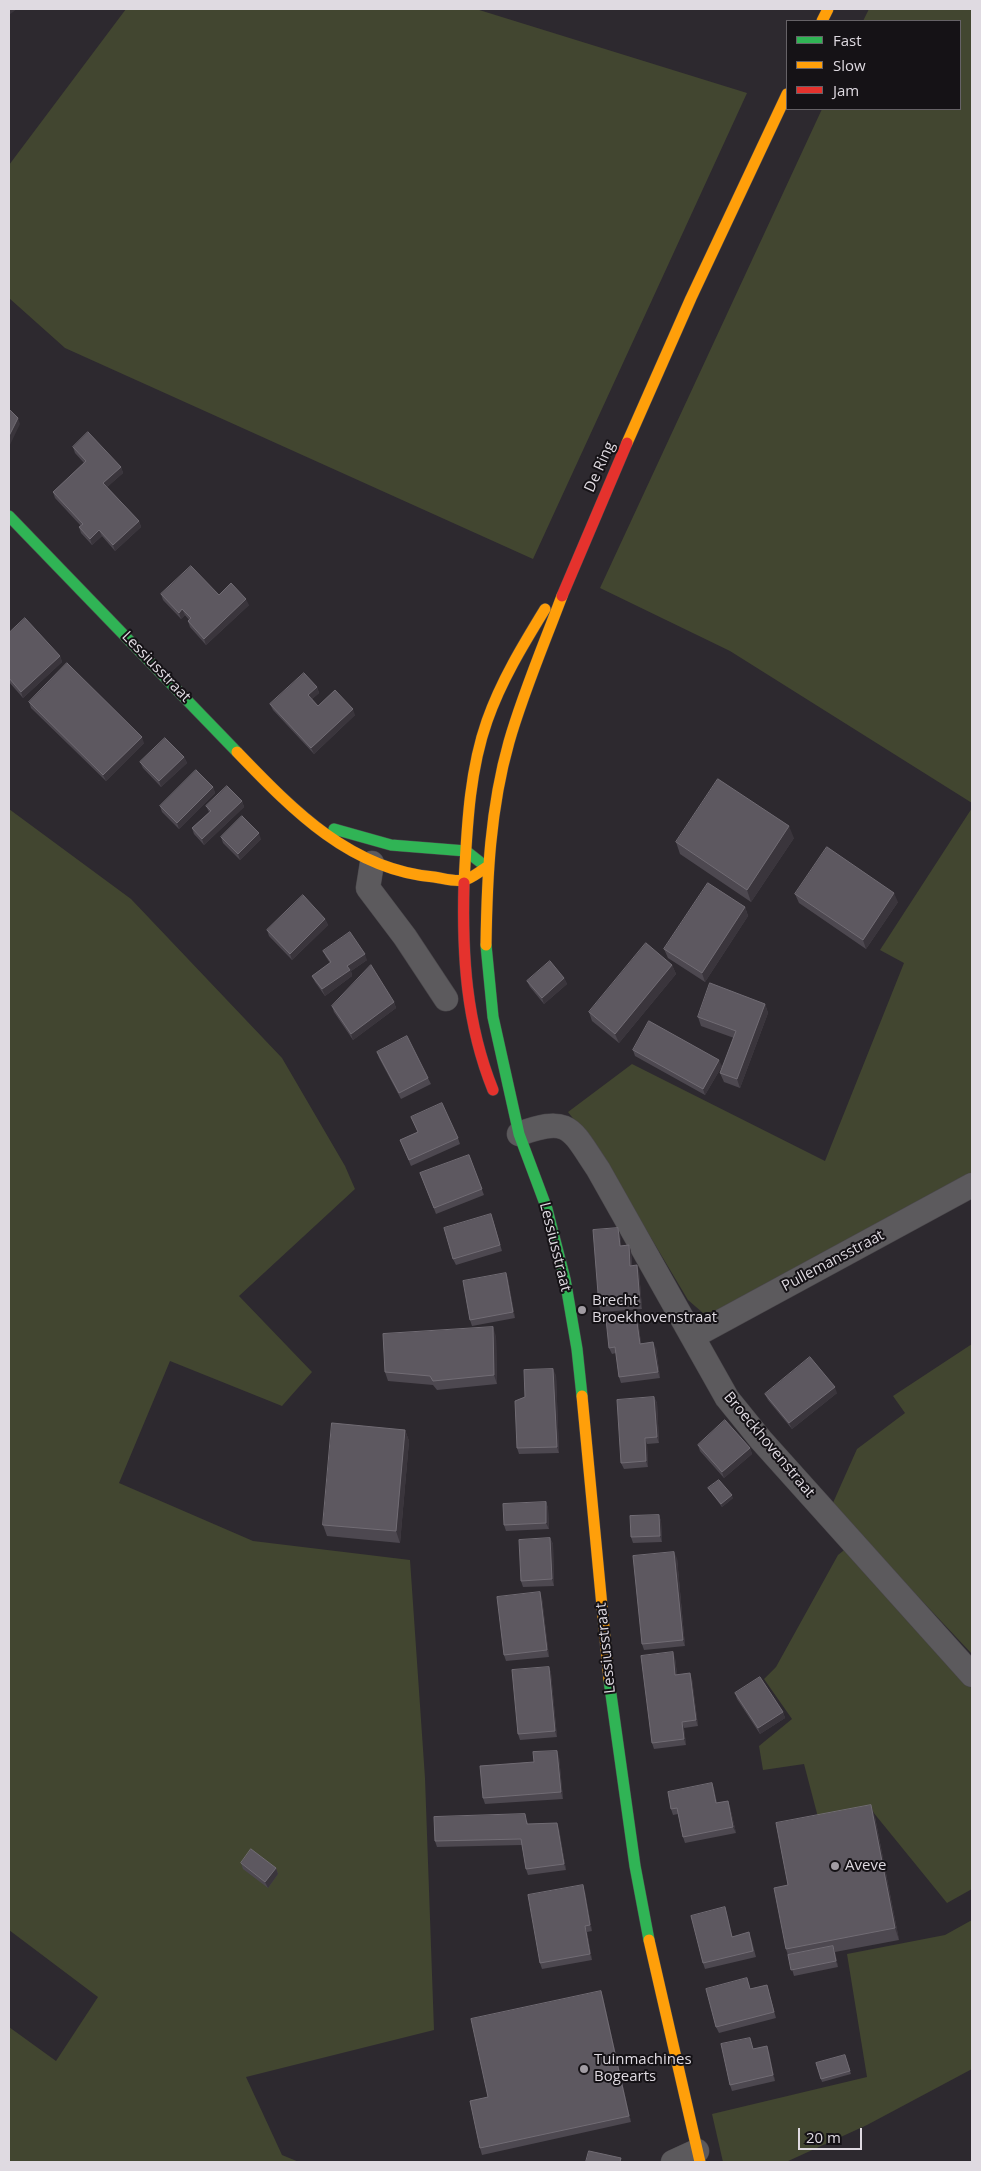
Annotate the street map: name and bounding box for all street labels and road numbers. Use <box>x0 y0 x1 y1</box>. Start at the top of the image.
street label: De Ring <box>581 439 619 495</box>
street label: Lessiusstraat <box>118 628 194 706</box>
street label: Lessiusstraat <box>535 1201 575 1293</box>
street label: Pullemansstraat <box>779 1226 887 1296</box>
street label: Broeckhovenstraat <box>720 1389 818 1501</box>
street label: Lessiusstraat <box>592 1602 620 1694</box>

